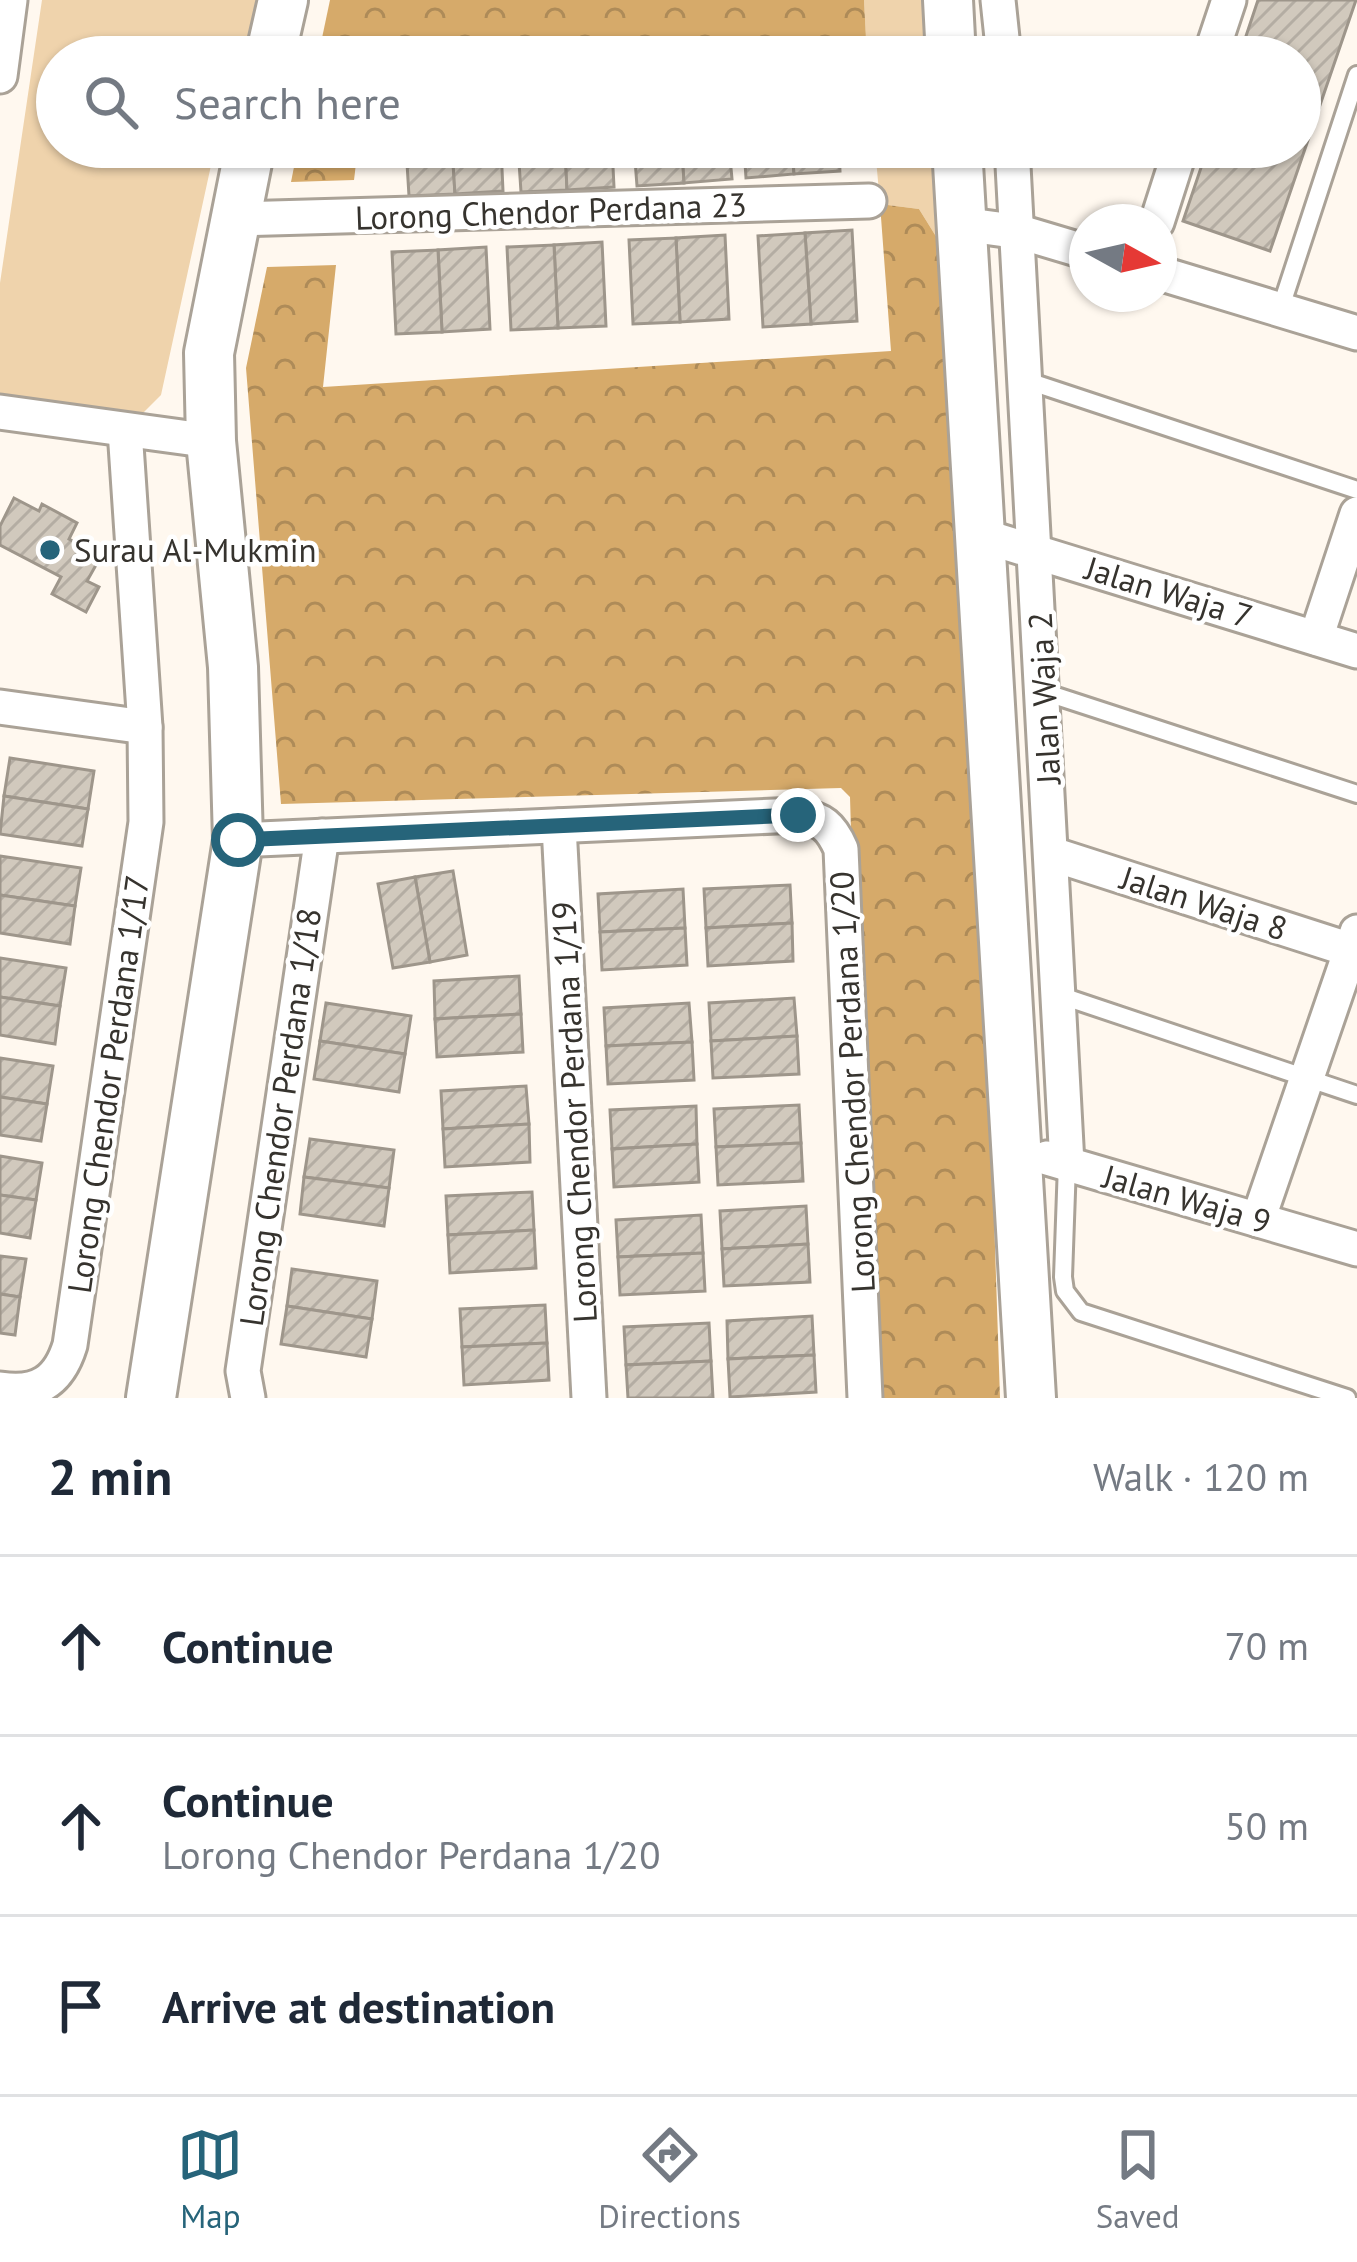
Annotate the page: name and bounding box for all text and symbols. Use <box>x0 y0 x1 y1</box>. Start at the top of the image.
search box <box>36 36 1321 168</box>
icon: search <box>78 69 144 135</box>
text: Search here <box>174 73 401 131</box>
street label: Lorong Chendor Perdana 23 <box>354 182 748 239</box>
north arrow <box>1069 204 1177 312</box>
place label: Surau Al-Mukmin <box>74 528 317 571</box>
marker: Surau Al-Mukmin <box>37 537 63 563</box>
street label: Jalan Waja 7 <box>1078 545 1258 637</box>
street label: Jalan Waja 2 <box>1018 611 1070 787</box>
route end <box>771 788 825 842</box>
route start <box>211 813 265 867</box>
street label: Jalan Waja 8 <box>1114 855 1293 950</box>
street label: Lorong Chendor Perdana 1/20 <box>819 870 884 1294</box>
street label: Lorong Chendor Perdana 1/17 <box>57 872 158 1296</box>
street label: Lorong Chendor Perdana 1/19 <box>541 900 606 1324</box>
street label: Lorong Chendor Perdana 1/18 <box>229 905 330 1329</box>
street label: Jalan Waja 9 <box>1096 1154 1276 1243</box>
text: 2 min <box>48 1443 172 1509</box>
text: Walk · 120 m <box>1093 1451 1309 1502</box>
icon: ahead <box>48 1613 114 1679</box>
text: Continue <box>162 1617 334 1675</box>
text: 70 m <box>1224 1620 1309 1671</box>
text: Continue <box>162 1771 334 1829</box>
icon: ahead <box>48 1793 114 1859</box>
text: 50 m <box>1224 1800 1309 1851</box>
text: Lorong Chendor Perdana 1/20 <box>162 1829 660 1880</box>
icon: arrive <box>48 1973 114 2039</box>
text: Arrive at destination <box>162 1977 555 2035</box>
tab: Map <box>177 2122 243 2237</box>
tab: Directions <box>598 2122 741 2237</box>
tab: Saved <box>1096 2122 1180 2237</box>

